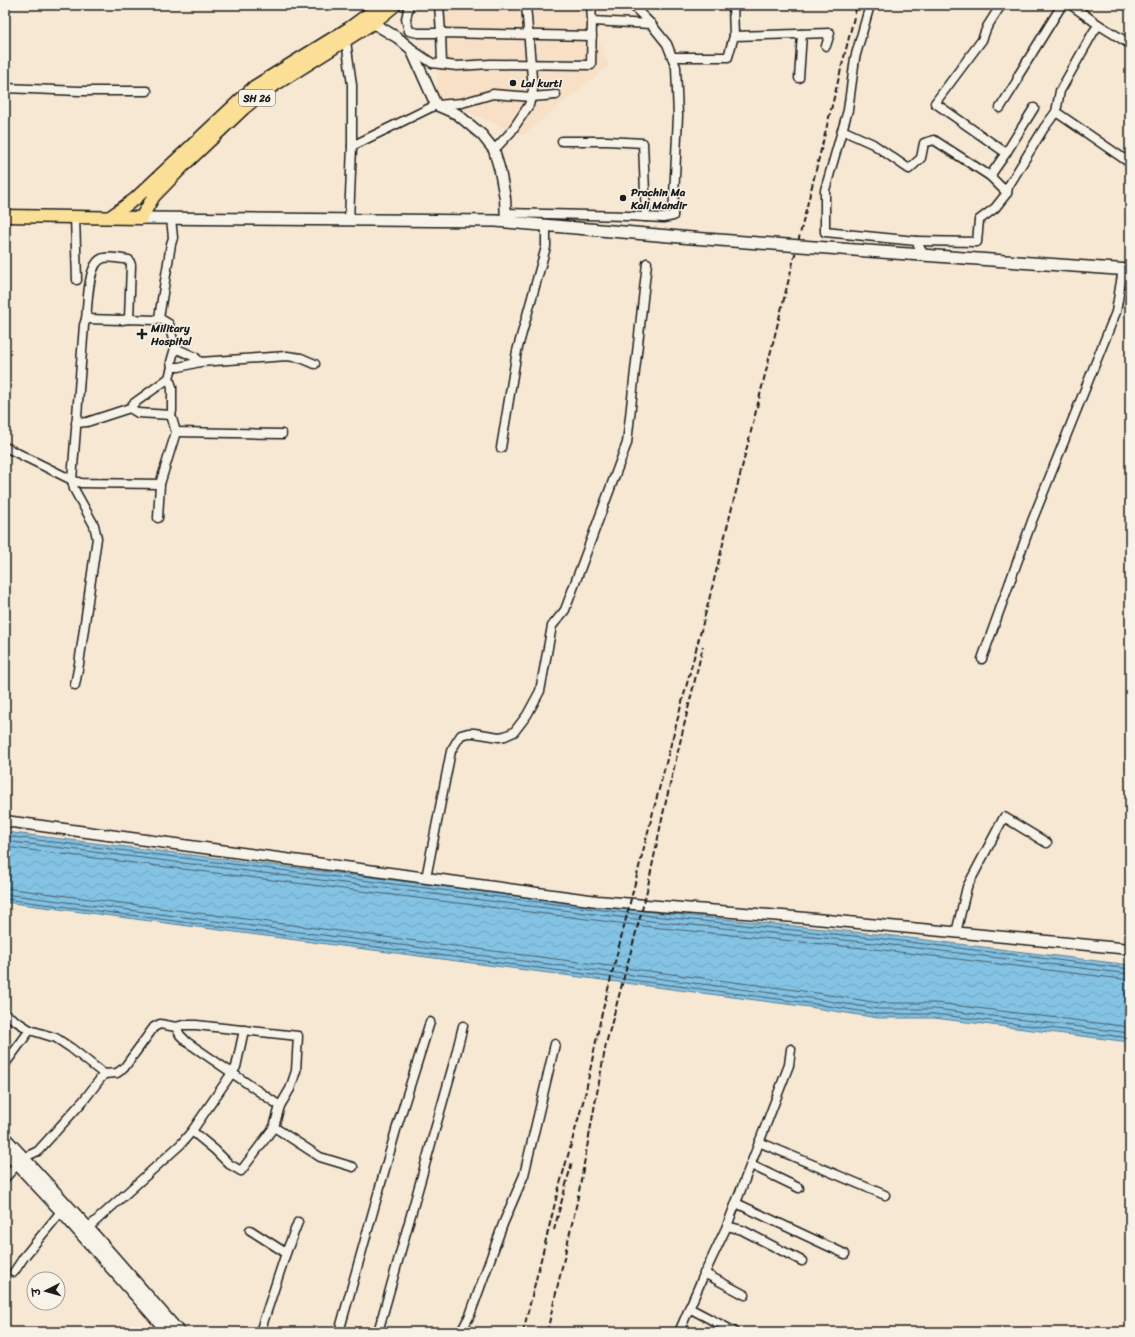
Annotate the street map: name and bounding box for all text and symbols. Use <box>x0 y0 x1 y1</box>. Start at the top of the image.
place label: Lal kurti <box>521 74 563 93</box>
marker: Lal kurti <box>508 78 518 88</box>
road number: SH 26 <box>239 90 275 106</box>
place label: Prachin Ma Kali Mandir <box>630 183 688 215</box>
marker: Prachin Ma Kali Mandir <box>618 193 628 203</box>
place label: Military Hospital <box>150 319 192 351</box>
marker: Military Hospital <box>136 328 148 340</box>
north arrow <box>26 1271 66 1311</box>
text: उ <box>27 1286 46 1298</box>

